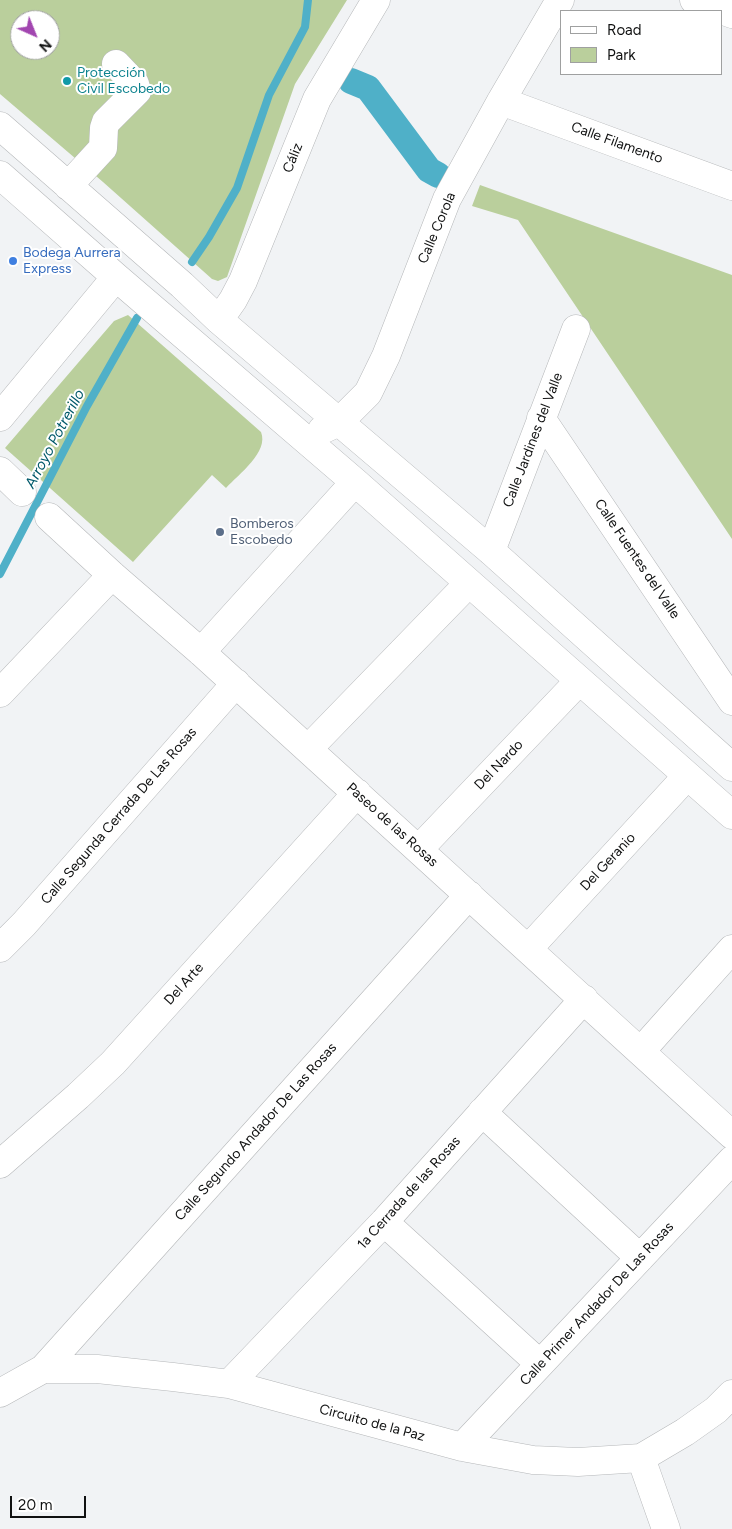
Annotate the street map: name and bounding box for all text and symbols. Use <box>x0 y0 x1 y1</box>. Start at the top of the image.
north arrow <box>10 10 60 60</box>
legend <box>560 10 722 75</box>
text: Road <box>607 21 642 39</box>
text: N <box>35 36 55 55</box>
text: Park <box>607 46 636 64</box>
place label: Protección Civil Escobedo <box>77 65 170 98</box>
marker: Protección Civil Escobedo <box>61 75 73 87</box>
street label: Calle Filamento <box>569 119 665 167</box>
street label: Cáliz <box>280 141 306 175</box>
street label: Calle Corola <box>414 190 460 266</box>
place label: Bodega Aurrera Express <box>23 245 121 278</box>
marker: Bodega Aurrera Express <box>7 255 19 267</box>
street label: Calle Jardines del Valle <box>500 370 566 510</box>
water label: Arroyo Potrerillo <box>21 386 89 492</box>
street label: Calle Fuentes del Valle <box>591 496 683 622</box>
place label: Bomberos Escobedo <box>230 516 294 548</box>
marker: Bomberos Escobedo <box>214 526 226 538</box>
street label: Calle Segunda Cerrada De Las Rosas <box>38 724 200 908</box>
street label: Del Nardo <box>471 737 527 793</box>
street label: Paseo de las Rosas <box>343 779 441 871</box>
street label: Del Geranio <box>577 830 639 894</box>
street label: Del Arte <box>161 959 207 1009</box>
street label: Calle Segundo Andador De Las Rosas <box>172 1040 340 1224</box>
street label: 1a Cerrada de las Rosas <box>354 1133 464 1253</box>
street label: Calle Primer Andador De Las Rosas <box>517 1219 677 1389</box>
street label: Circuito de la Paz <box>317 1401 427 1445</box>
scale bar <box>12 1486 89 1518</box>
text: 20 m <box>18 1496 52 1514</box>

